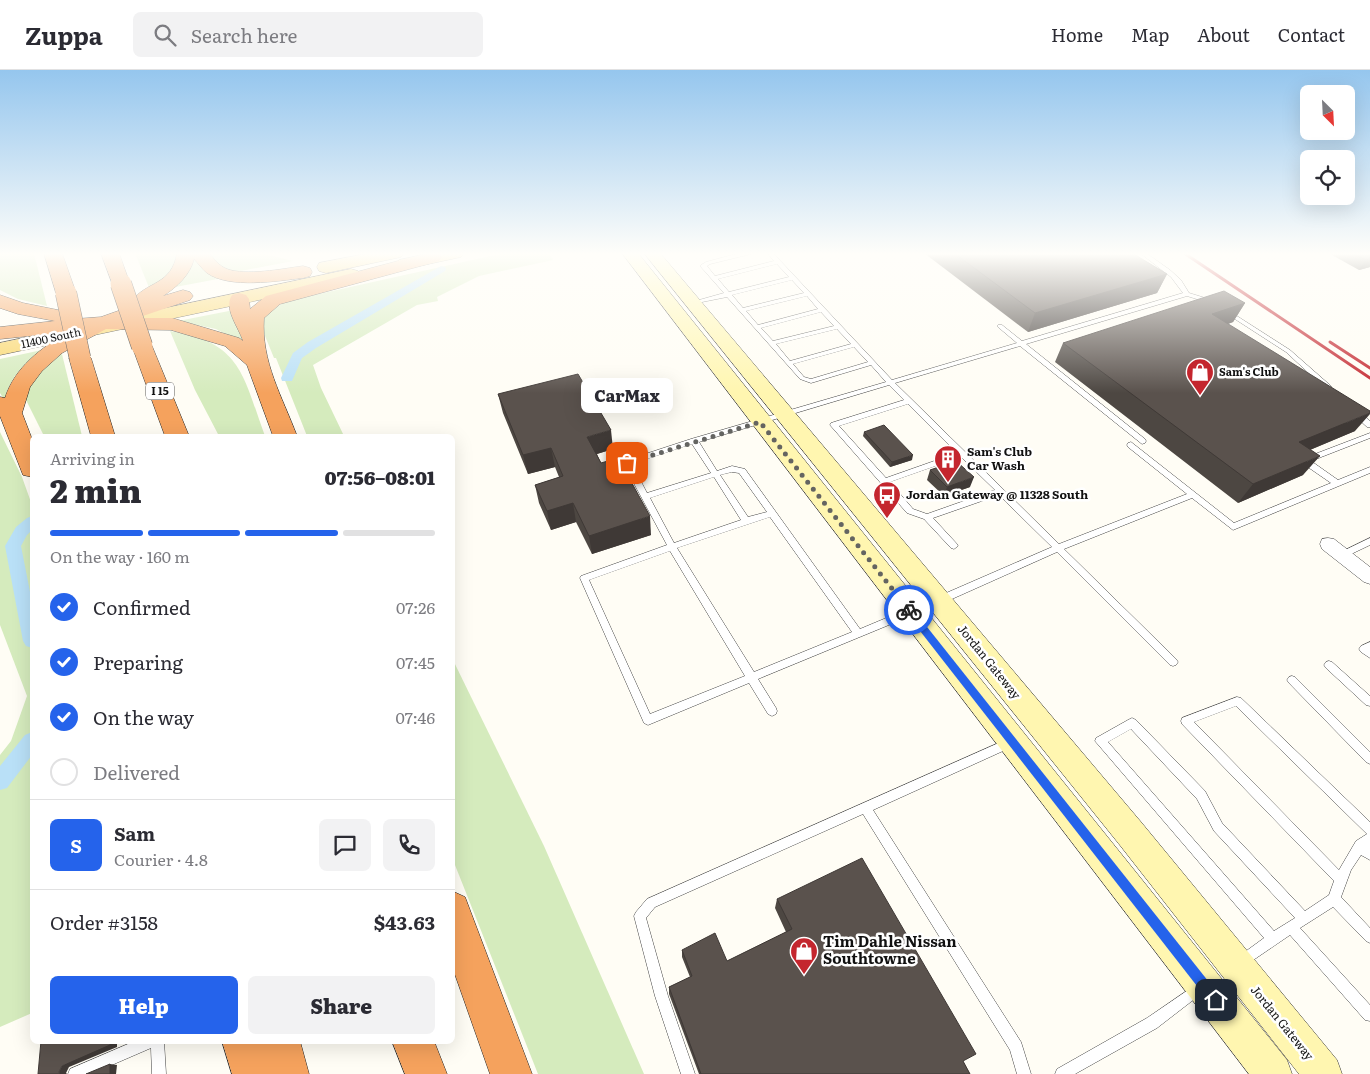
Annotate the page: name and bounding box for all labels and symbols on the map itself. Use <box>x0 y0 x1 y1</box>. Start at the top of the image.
north arrow <box>1300 85 1355 140</box>
street label: 11400 South <box>19 323 82 351</box>
shop icon: Sam's Club <box>1185 357 1215 396</box>
place label: Sam's Club <box>1219 363 1279 379</box>
callout: CarMax <box>581 378 673 413</box>
road number: I 15 <box>146 382 174 400</box>
pin <box>606 442 648 484</box>
place label: Sam's Club Car Wash <box>967 442 1032 474</box>
building icon: Sam's Club Car Wash <box>933 444 963 483</box>
bus stop icon: Jordan Gateway @ 11328 South <box>872 480 902 519</box>
place label: Jordan Gateway @ 11328 South <box>906 485 1088 503</box>
courier <box>884 585 934 635</box>
street label: Jordan Gateway <box>954 620 1026 703</box>
place label: Tim Dahle Nissan Southtowne <box>823 929 957 969</box>
shop icon: Tim Dahle Nissan Southtowne <box>789 936 819 975</box>
pin <box>1195 979 1237 1021</box>
street label: Jordan Gateway <box>1247 981 1319 1064</box>

